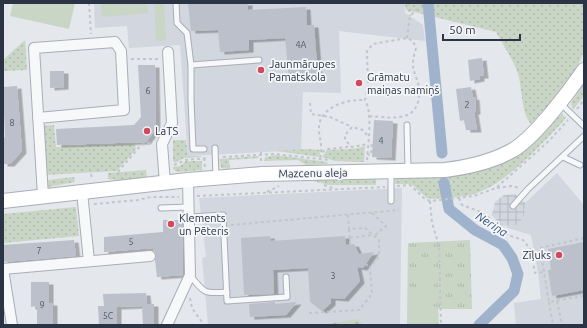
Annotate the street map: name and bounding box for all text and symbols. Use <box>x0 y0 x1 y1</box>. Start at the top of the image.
scale bar <box>443 16 520 42</box>
text: 50 m <box>449 23 476 36</box>
house number: 4A <box>296 40 307 50</box>
place label: Jaunmārupes Pamatskola <box>269 58 336 83</box>
marker: Jaunmārupes Pamatskola <box>256 65 266 75</box>
place label: Grāmatu maiņas namiņš <box>367 71 439 96</box>
marker: Grāmatu maiņas namiņš <box>354 78 364 88</box>
house number: 6 <box>145 86 151 96</box>
house number: 2 <box>464 100 470 110</box>
house number: 8 <box>9 118 15 128</box>
place label: LaTS <box>155 125 178 137</box>
marker: LaTS <box>142 126 152 136</box>
house number: 4 <box>378 136 384 146</box>
street label: Mazcenu aleja <box>278 166 348 180</box>
water label: Neriņa <box>474 209 511 239</box>
place label: Klements un Pēteris <box>179 212 229 237</box>
marker: Klements un Pēteris <box>166 219 176 229</box>
house number: 5 <box>128 237 134 247</box>
house number: 7 <box>36 246 42 256</box>
place label: Zīļuks <box>522 249 551 261</box>
marker: Zīļuks <box>554 250 564 260</box>
house number: 3 <box>330 271 336 281</box>
house number: 9 <box>39 300 45 310</box>
house number: 5C <box>103 311 114 321</box>

